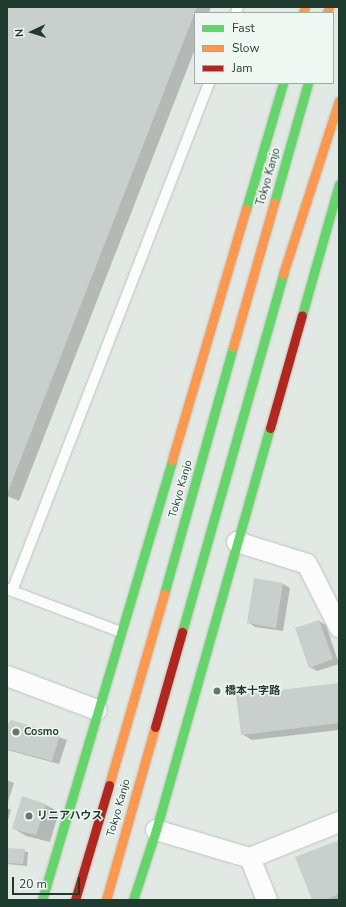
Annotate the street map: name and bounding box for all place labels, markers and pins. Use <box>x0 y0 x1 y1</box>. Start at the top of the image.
place label: 橋本十字路 <box>225 684 280 698</box>
marker: 橋本十字路 <box>212 686 222 696</box>
place label: Cosmo <box>24 725 59 739</box>
marker: Cosmo <box>11 727 21 737</box>
place label: リニアハウス <box>37 809 103 823</box>
marker: リニアハウス <box>24 811 34 821</box>

